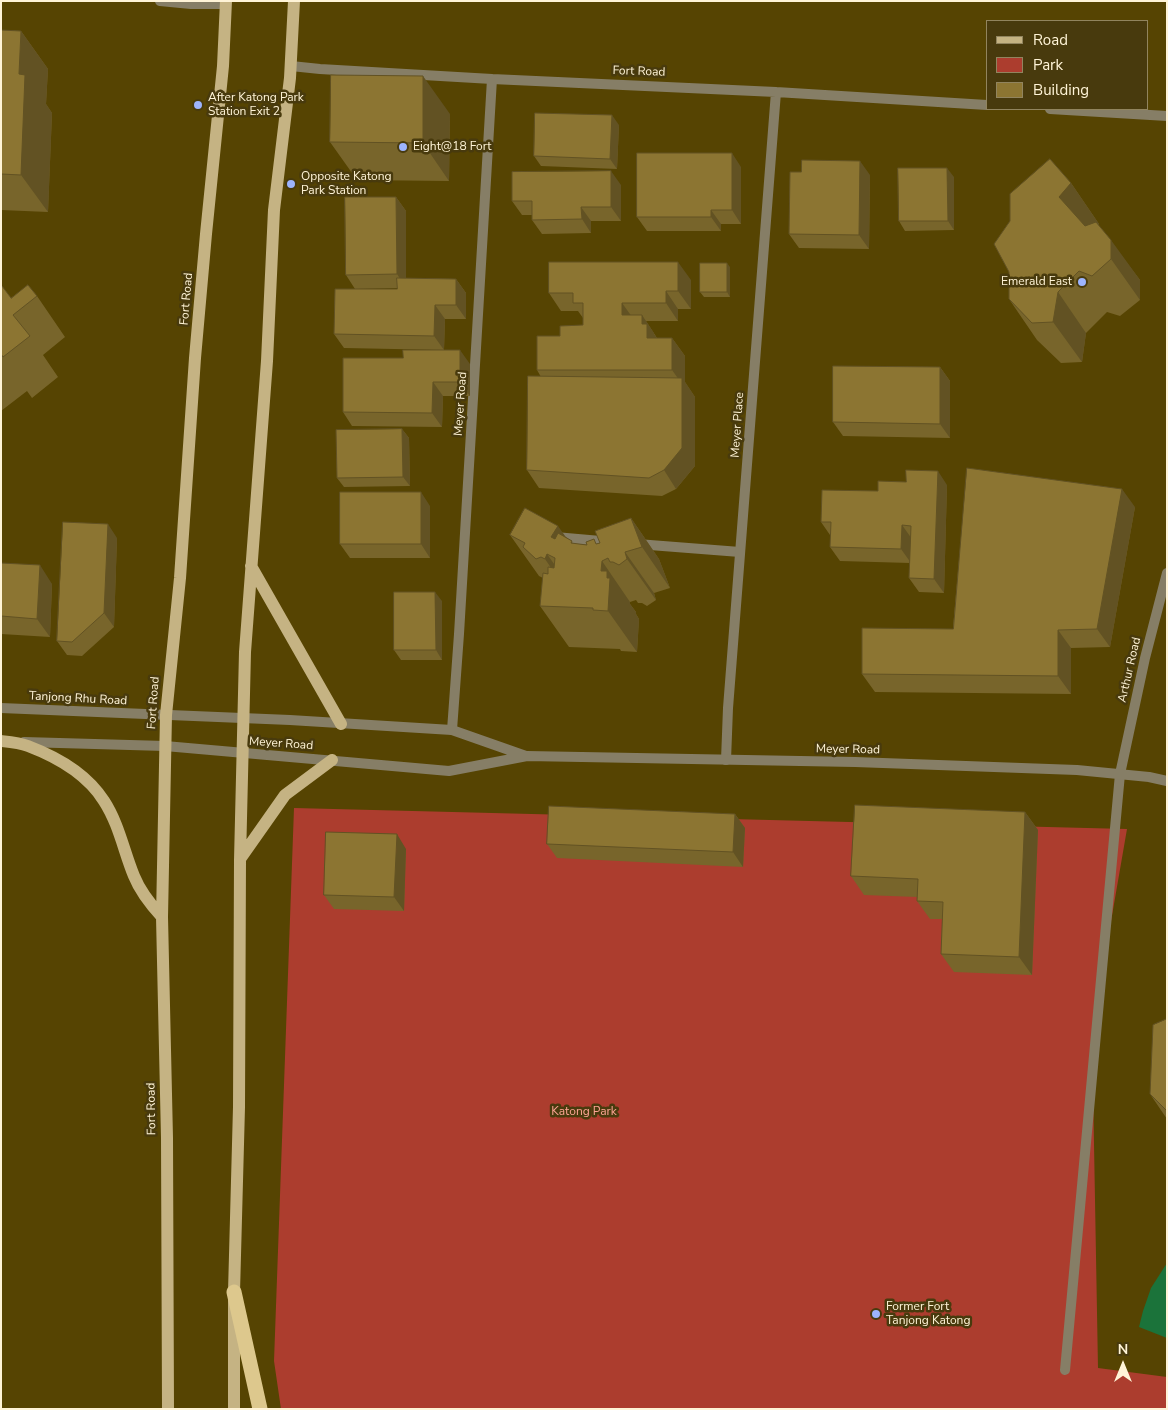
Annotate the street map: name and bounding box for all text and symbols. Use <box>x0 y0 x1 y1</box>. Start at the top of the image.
legend <box>986 20 1148 110</box>
text: Road <box>1033 30 1068 50</box>
text: Park <box>1033 55 1063 75</box>
street label: Fort Road <box>612 64 666 80</box>
text: Building <box>1033 80 1089 100</box>
place label: After Katong Park Station Exit 2 <box>208 91 304 119</box>
marker: After Katong Park Station Exit 2 <box>192 99 204 111</box>
place label: Eight@18 Fort <box>413 140 491 154</box>
marker: Eight@18 Fort <box>397 141 409 153</box>
place label: Opposite Katong Park Station <box>301 170 392 198</box>
marker: Opposite Katong Park Station <box>285 178 297 190</box>
street label: Fort Road <box>178 272 196 326</box>
place label: Emerald East <box>1001 275 1072 289</box>
marker: Emerald East <box>1076 276 1088 288</box>
street label: Meyer Road <box>452 371 470 437</box>
street label: Meyer Place <box>729 392 747 458</box>
street label: Arthur Road <box>1116 636 1144 704</box>
street label: Fort Road <box>145 676 163 730</box>
street label: Tanjong Rhu Road <box>28 689 128 709</box>
street label: Meyer Road <box>248 735 314 753</box>
street label: Meyer Road <box>816 742 880 758</box>
street label: Fort Road <box>144 1082 160 1136</box>
park label: Katong Park <box>551 1105 617 1119</box>
place label: Former Fort Tanjong Katong <box>886 1300 970 1328</box>
marker: Former Fort Tanjong Katong <box>870 1308 882 1320</box>
north arrow <box>1098 1340 1148 1390</box>
text: N <box>1118 1340 1128 1359</box>

